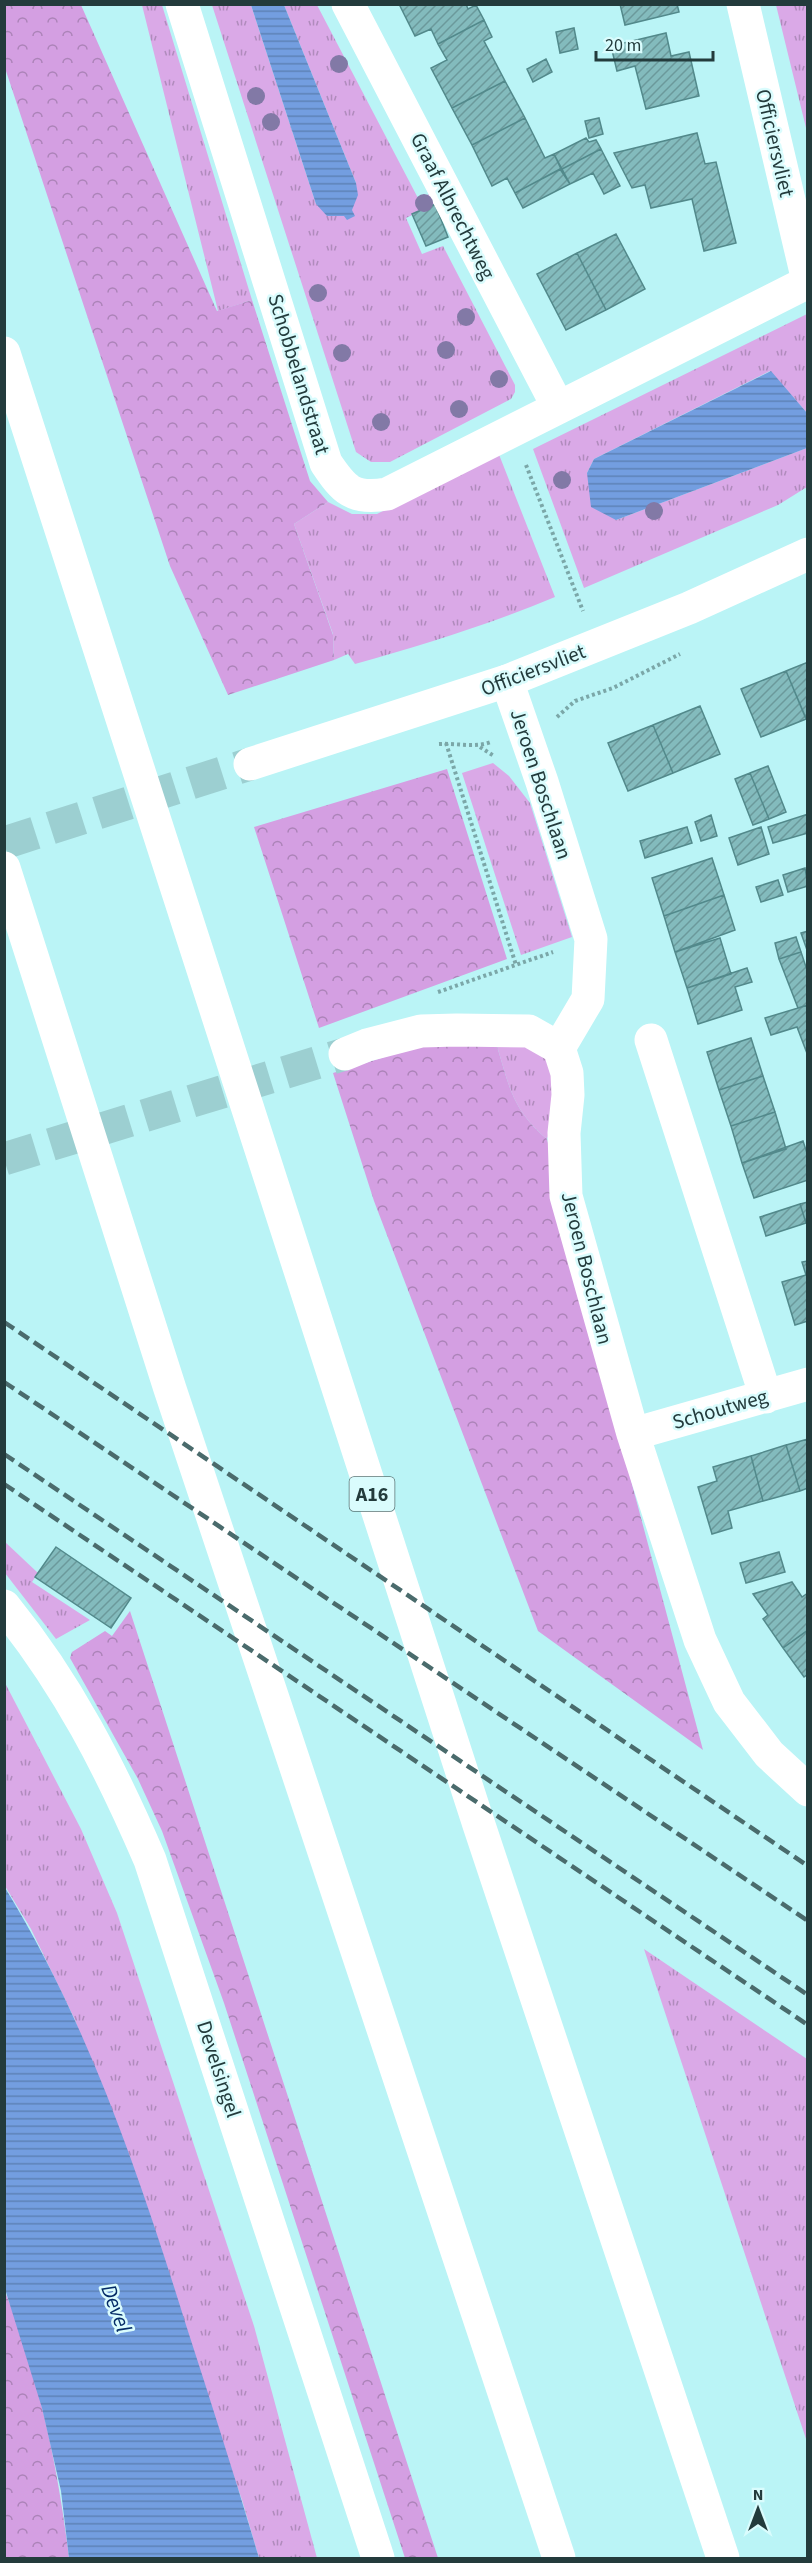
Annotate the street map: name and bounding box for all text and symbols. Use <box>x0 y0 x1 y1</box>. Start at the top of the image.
scale bar <box>596 24 713 62</box>
text: 20 m <box>605 33 641 58</box>
street label: Officiersvliet <box>748 86 802 200</box>
street label: Graaf Albrechtweg <box>403 127 503 285</box>
street label: Schobbelandstraat <box>260 290 338 458</box>
street label: Officiersvliet <box>476 636 590 704</box>
street label: Jeroen Boschlaan <box>503 705 579 863</box>
street label: Jeroen Boschlaan <box>554 1188 620 1348</box>
street label: Schoutweg <box>669 1381 772 1437</box>
road number: A16 <box>350 1477 394 1511</box>
street label: Develsingel <box>189 2017 249 2121</box>
water label: Devel <box>93 2280 140 2337</box>
north arrow <box>728 2479 788 2539</box>
text: N <box>753 2484 763 2506</box>

